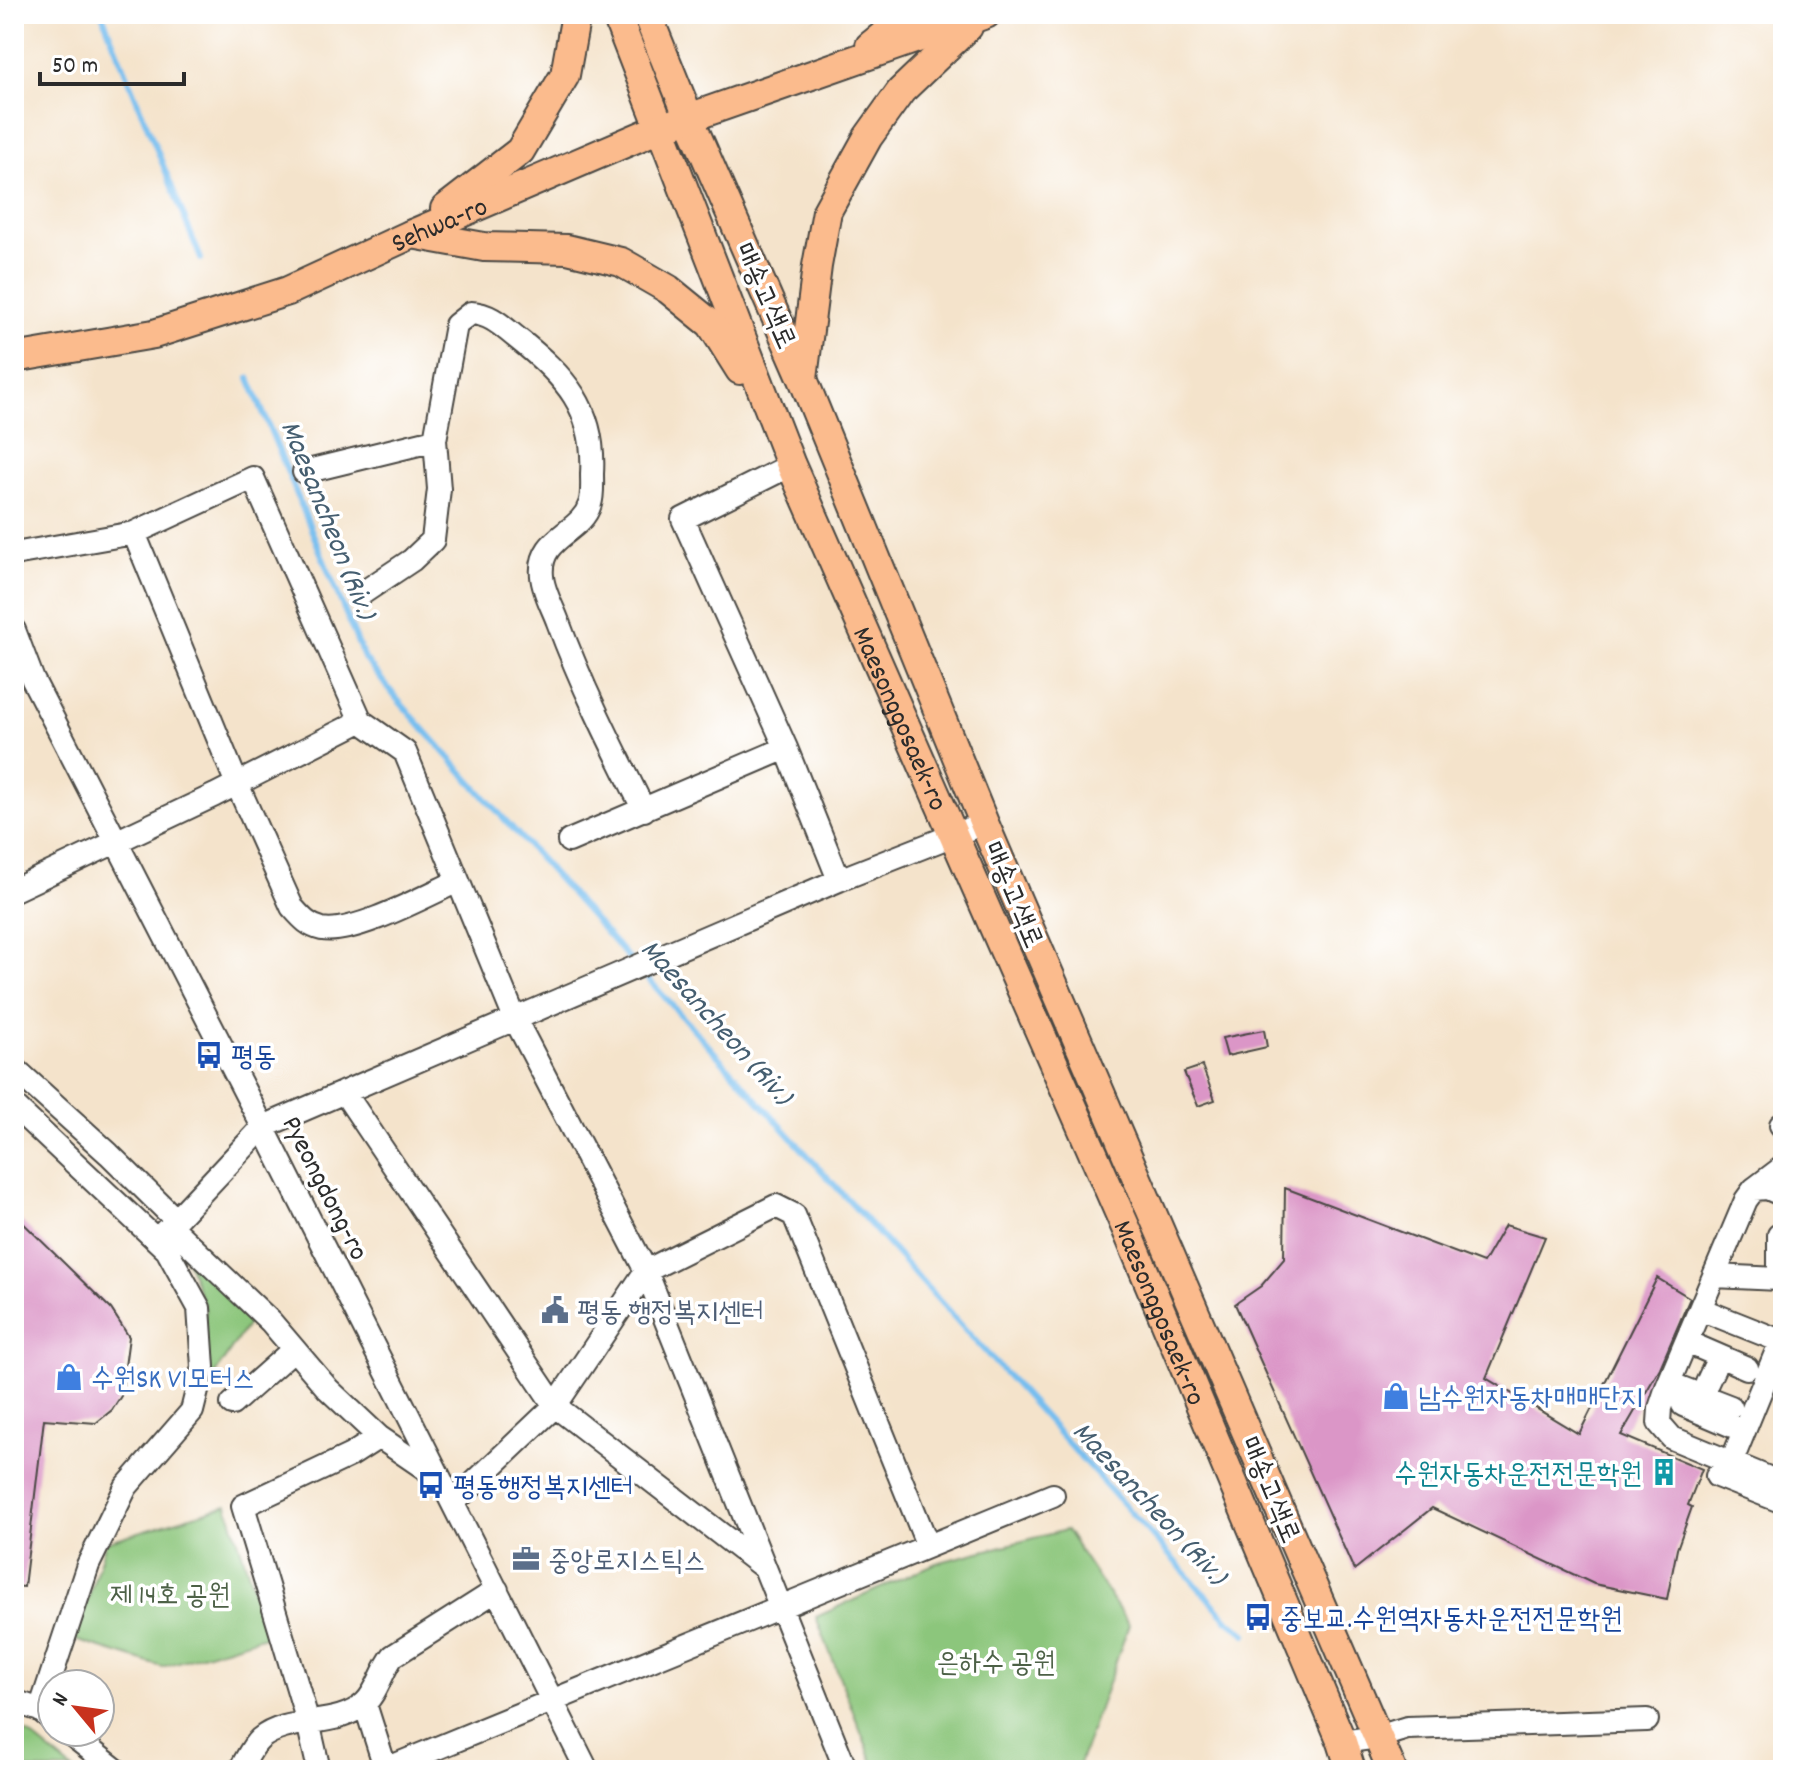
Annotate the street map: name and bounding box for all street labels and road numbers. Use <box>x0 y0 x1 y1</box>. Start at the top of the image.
street label: Sehwa-ro <box>386 189 495 266</box>
street label: 매송고색로 <box>721 237 804 357</box>
street label: Maesonggosaek-ro <box>840 622 955 818</box>
street label: 매송고색로 <box>970 836 1051 956</box>
street label: Pyeongdong-ro <box>269 1110 376 1268</box>
street label: Maesonggosaek-ro <box>1100 1215 1213 1412</box>
street label: 매송고색로 <box>1227 1431 1308 1551</box>

